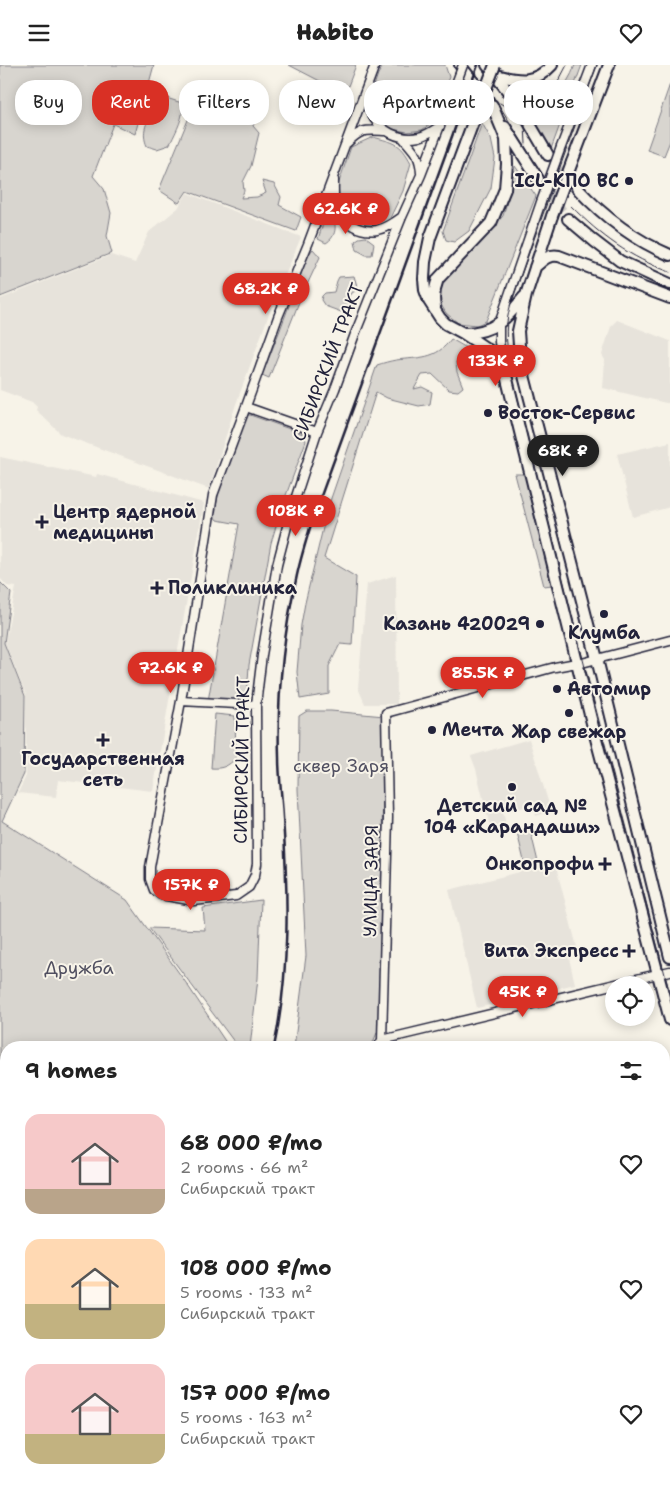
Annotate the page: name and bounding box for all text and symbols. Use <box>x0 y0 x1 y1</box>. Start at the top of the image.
text: Habito <box>296 18 374 47</box>
icon: menu <box>25 19 53 47</box>
icon: heart <box>617 19 645 47</box>
chip: Buy <box>15 80 82 125</box>
chip: Rent <box>92 80 169 125</box>
chip: Filters <box>179 80 269 125</box>
chip: New <box>279 80 354 125</box>
chip: Apartment <box>364 80 494 125</box>
chip: House <box>504 80 593 125</box>
place label: ICL-КПО ВС <box>515 169 619 193</box>
marker: ICL-КПО ВС <box>623 175 635 187</box>
pin: 62.6K ₽ <box>300 193 392 235</box>
text: 62.6K ₽ <box>314 198 378 219</box>
pin: 68.2K ₽ <box>220 273 312 315</box>
text: 68.2K ₽ <box>234 278 298 299</box>
street label: СИБИРСКИЙ ТРАКТ <box>287 279 369 445</box>
pin: 133K ₽ <box>455 345 537 387</box>
text: 133K ₽ <box>468 350 524 371</box>
place label: Восток-Сервис <box>498 401 635 425</box>
marker: Восток-Сервис <box>482 407 494 419</box>
pin: 68K ₽ <box>528 435 598 477</box>
text: 68K ₽ <box>538 440 588 461</box>
pin: 108K ₽ <box>255 495 337 537</box>
place label: Центр ядерной медицины <box>53 500 197 545</box>
text: 108K ₽ <box>268 500 324 521</box>
marker: Центр ядерной медицины <box>35 515 49 529</box>
place label: Поликлиника <box>168 576 298 600</box>
marker: Поликлиника <box>150 581 164 595</box>
marker: Клумба <box>598 608 610 620</box>
place label: Казань 420029 <box>383 612 530 636</box>
marker: Казань 420029 <box>534 618 546 630</box>
place label: Клумба <box>568 621 641 645</box>
pin: 72.6K ₽ <box>125 651 217 694</box>
text: 72.6K ₽ <box>139 657 203 678</box>
pin: 85.5K ₽ <box>437 657 529 699</box>
text: 85.5K ₽ <box>452 662 514 683</box>
street label: СИБИРСКИЙ ТРАКТ <box>229 676 255 844</box>
place label: Автомир <box>567 677 651 701</box>
marker: Автомир <box>551 683 563 695</box>
marker: Жар свежар <box>563 707 575 719</box>
place label: Мечта <box>442 718 505 742</box>
place label: Жар свежар <box>512 720 626 744</box>
marker: Мечта <box>426 724 438 736</box>
marker: Государственная сеть <box>97 734 109 746</box>
place label: Государственная сеть <box>21 747 185 792</box>
park label: сквер Заря <box>293 754 389 778</box>
marker: Детский сад № 104 «Карандаши» <box>506 781 518 793</box>
place label: Детский сад № 104 «Карандаши» <box>424 794 600 839</box>
street label: УЛИЦА ЗАРЯ <box>358 825 384 937</box>
place label: Онкопрофи <box>485 852 595 876</box>
marker: Онкопрофи <box>598 857 612 871</box>
pin: 157K ₽ <box>150 869 232 911</box>
text: 157K ₽ <box>163 874 219 895</box>
place label: Вита Экспресс <box>484 939 619 963</box>
marker: Вита Экспресс <box>623 945 635 957</box>
park label: Дружба <box>44 956 114 980</box>
pin: 45K ₽ <box>488 975 558 1018</box>
map controls <box>605 976 655 1026</box>
button: locate <box>605 976 655 1026</box>
text: 45K ₽ <box>499 981 547 1002</box>
text: 9 homes <box>25 1057 117 1085</box>
icon: filters <box>617 1057 645 1085</box>
text: 68 000 ₽/mo <box>180 1129 323 1157</box>
icon: home <box>65 1134 125 1194</box>
icon: heart <box>617 1150 645 1178</box>
text: 2 rooms · 66 m² <box>180 1157 308 1178</box>
text: Сибирский тракт <box>180 1178 315 1199</box>
text: 108 000 ₽/mo <box>180 1254 332 1282</box>
icon: home <box>65 1259 125 1319</box>
icon: heart <box>617 1275 645 1303</box>
text: 5 rooms · 133 m² <box>180 1282 312 1303</box>
text: Сибирский тракт <box>180 1303 315 1324</box>
text: 157 000 ₽/mo <box>180 1379 330 1407</box>
icon: home <box>65 1384 125 1444</box>
icon: heart <box>617 1400 645 1428</box>
text: 5 rooms · 163 m² <box>180 1407 313 1428</box>
text: Сибирский тракт <box>180 1428 315 1449</box>

